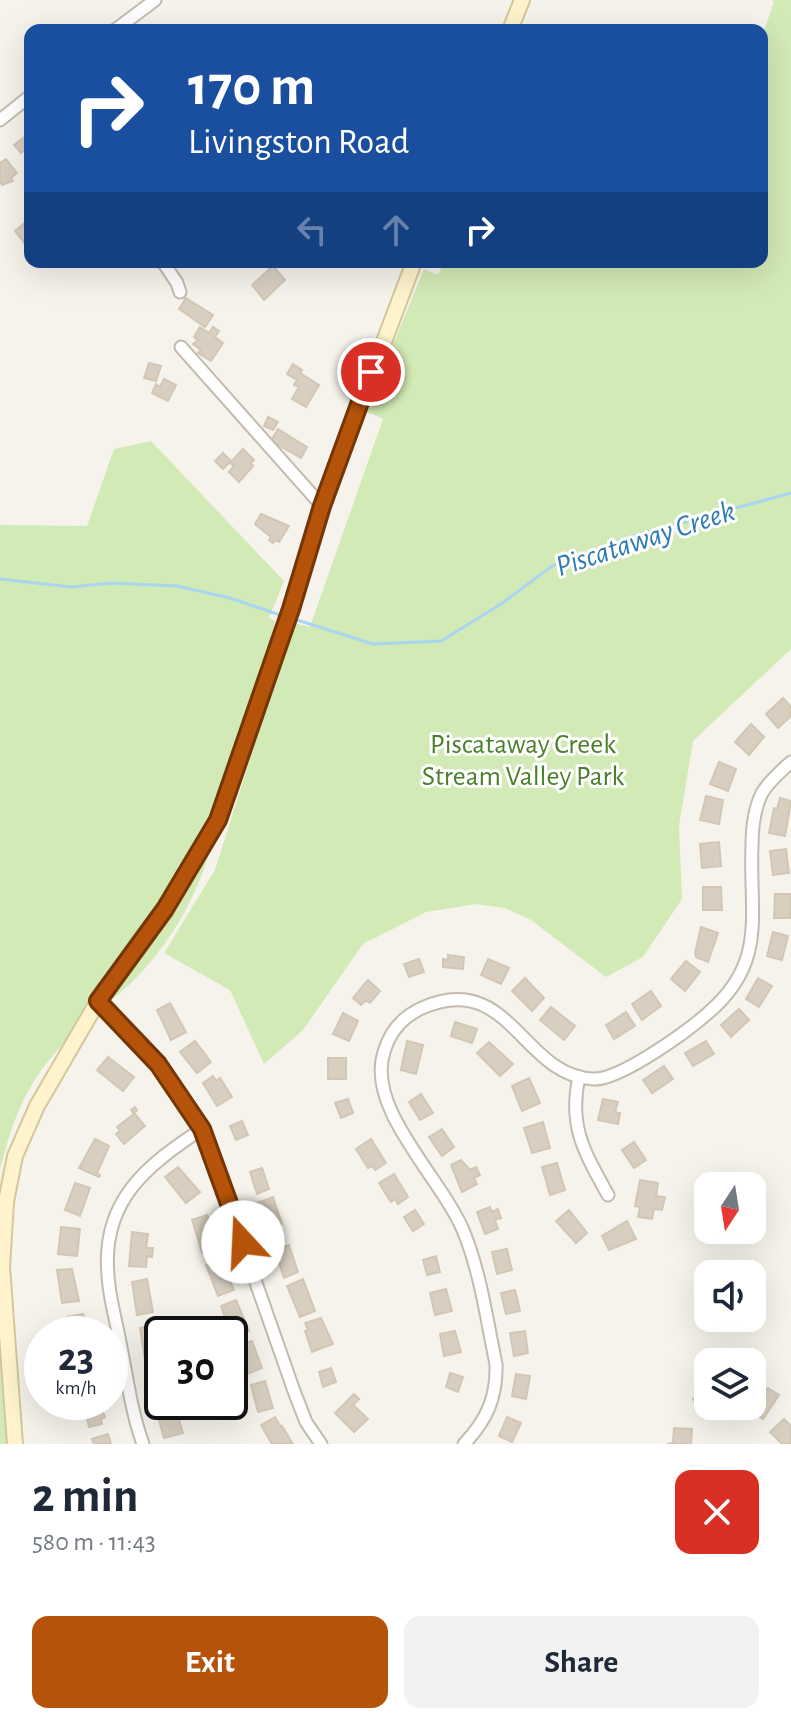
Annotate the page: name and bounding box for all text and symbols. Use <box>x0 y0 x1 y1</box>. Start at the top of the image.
icon: right <box>56 56 160 160</box>
text: 170 m <box>188 59 315 115</box>
text: Livingston Road <box>188 124 409 160</box>
icon: left <box>290 208 334 252</box>
icon: ahead <box>374 208 418 252</box>
icon: right <box>458 208 502 252</box>
pin <box>337 338 405 406</box>
icon: arrive <box>349 350 393 394</box>
water label: Piscataway Creek <box>552 496 739 582</box>
park label: Piscataway Creek Stream Valley Park <box>422 731 625 791</box>
north arrow <box>694 1172 766 1244</box>
map controls <box>694 1172 766 1420</box>
position arrow <box>201 1200 285 1284</box>
button: sound <box>694 1260 766 1332</box>
speed limit sign: 30 <box>144 1316 248 1420</box>
text: 23 <box>58 1338 94 1378</box>
button: layers <box>694 1348 766 1420</box>
text: km/h <box>55 1378 97 1398</box>
button: close <box>675 1470 759 1554</box>
text: 2 min <box>32 1473 139 1521</box>
text: 580 m · 11:43 <box>32 1529 156 1555</box>
button: Exit <box>32 1616 388 1708</box>
button: Share <box>404 1616 759 1708</box>

